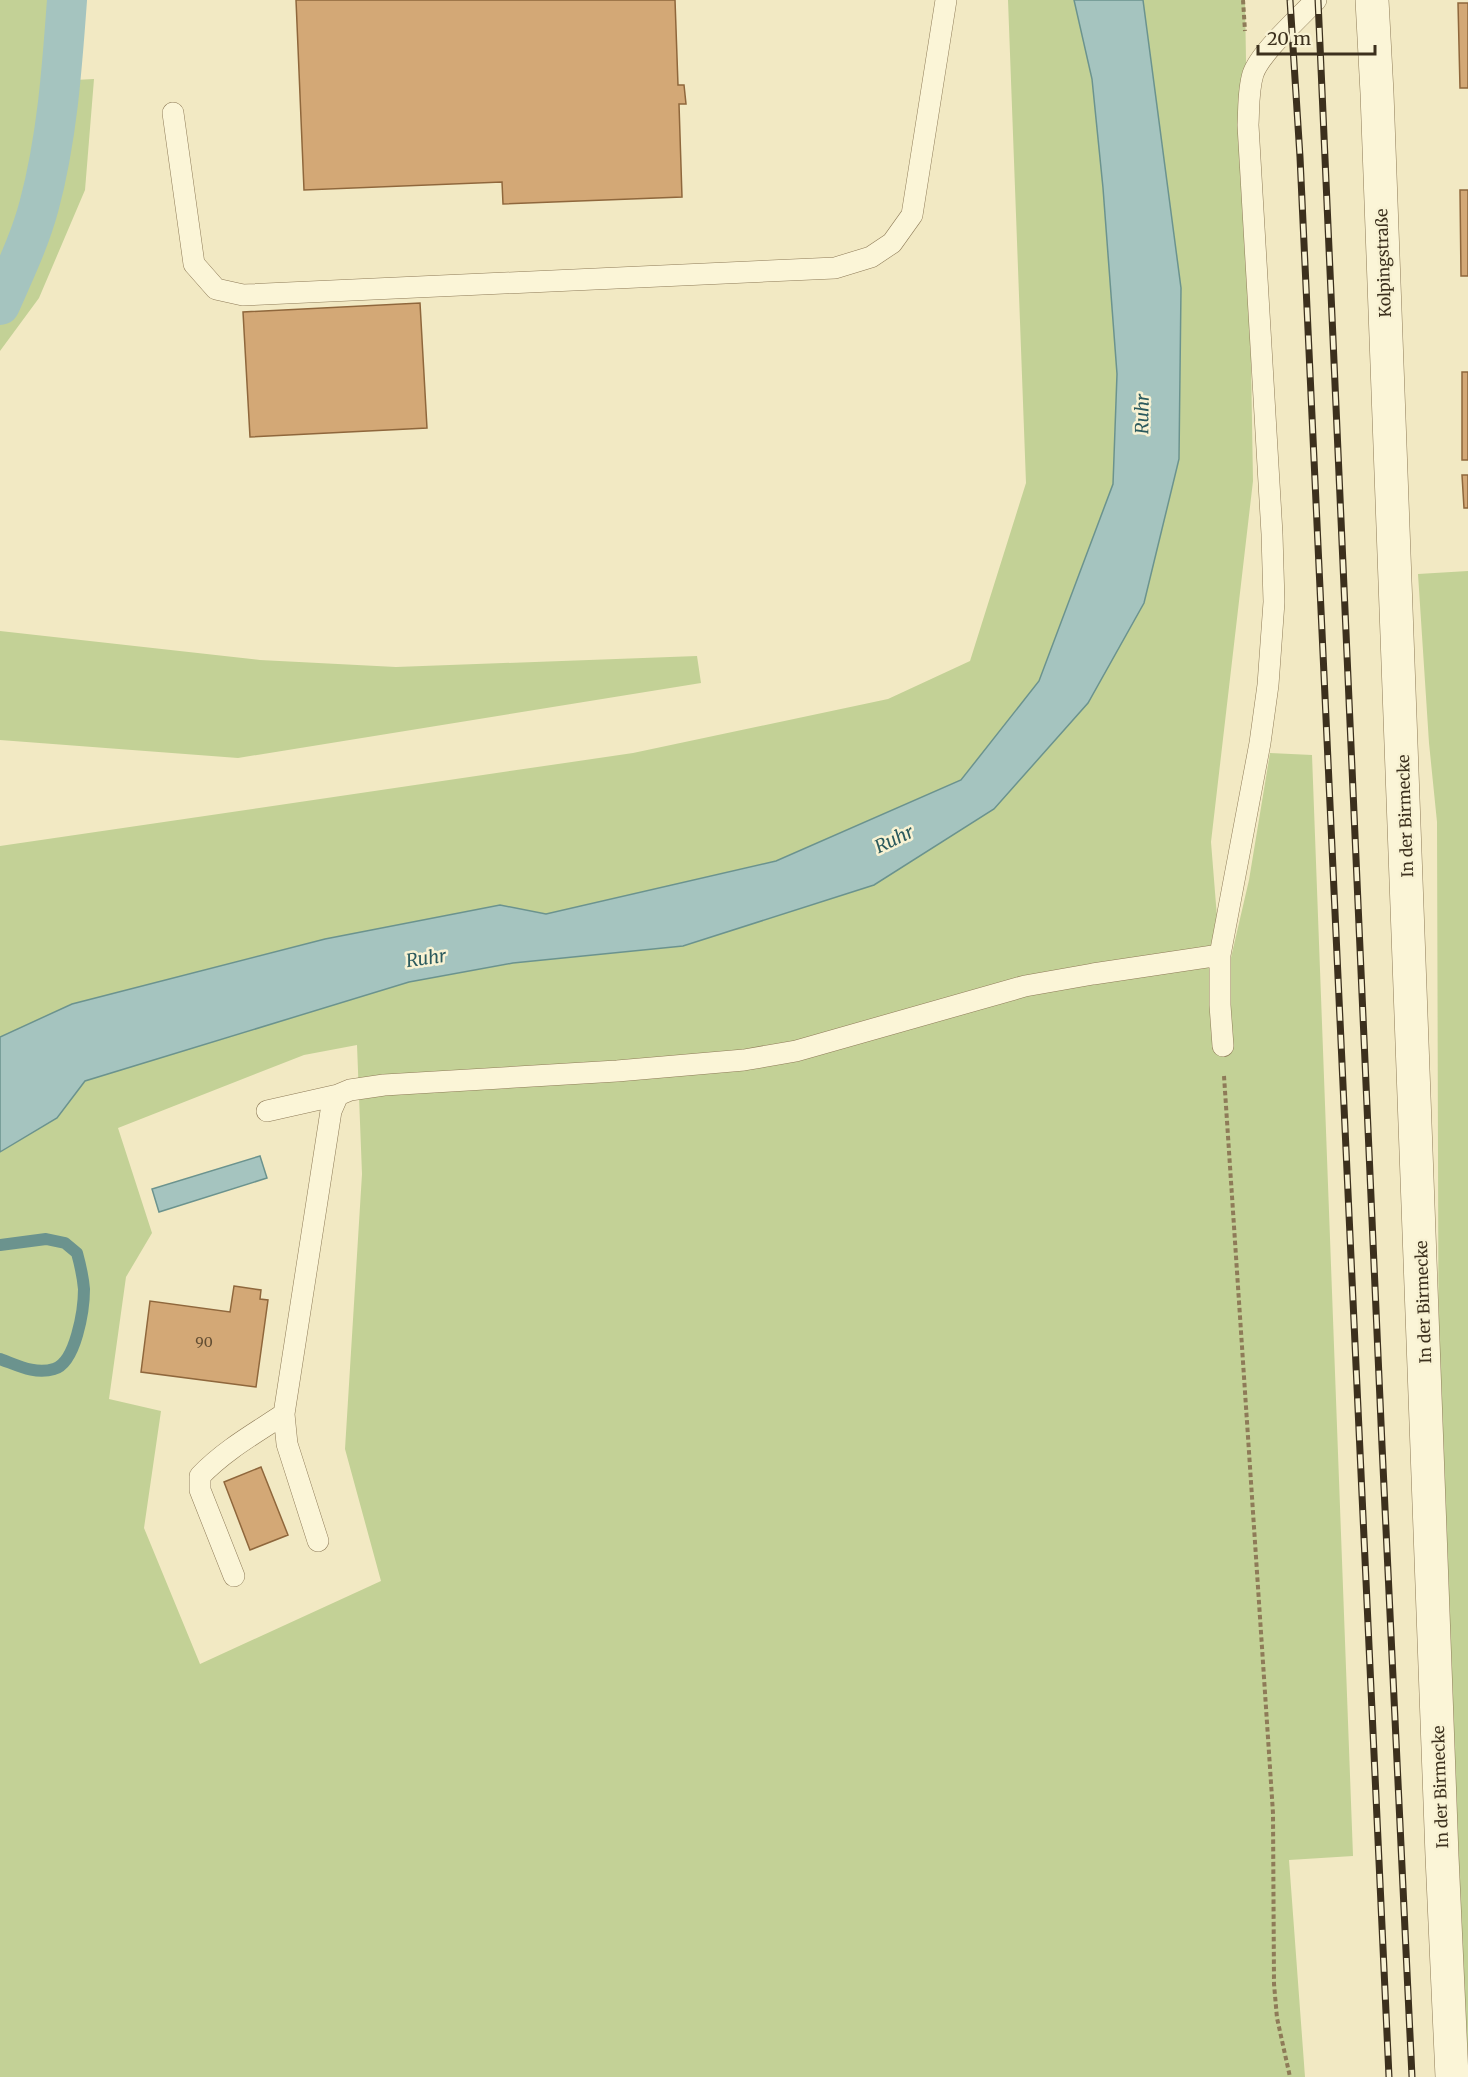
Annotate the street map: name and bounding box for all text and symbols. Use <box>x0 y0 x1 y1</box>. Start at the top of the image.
scale bar <box>1258 18 1375 56</box>
text: 20 m <box>1267 27 1311 50</box>
street label: Kolpingstraße <box>1371 208 1395 318</box>
water label: Ruhr <box>1130 393 1154 434</box>
street label: In der Birmecke <box>1393 754 1417 878</box>
water label: Ruhr <box>871 820 918 858</box>
water label: Ruhr <box>404 944 448 972</box>
street label: In der Birmecke <box>1411 1240 1435 1364</box>
house number: 90 <box>195 1333 213 1351</box>
street label: In der Birmecke <box>1428 1725 1452 1849</box>

